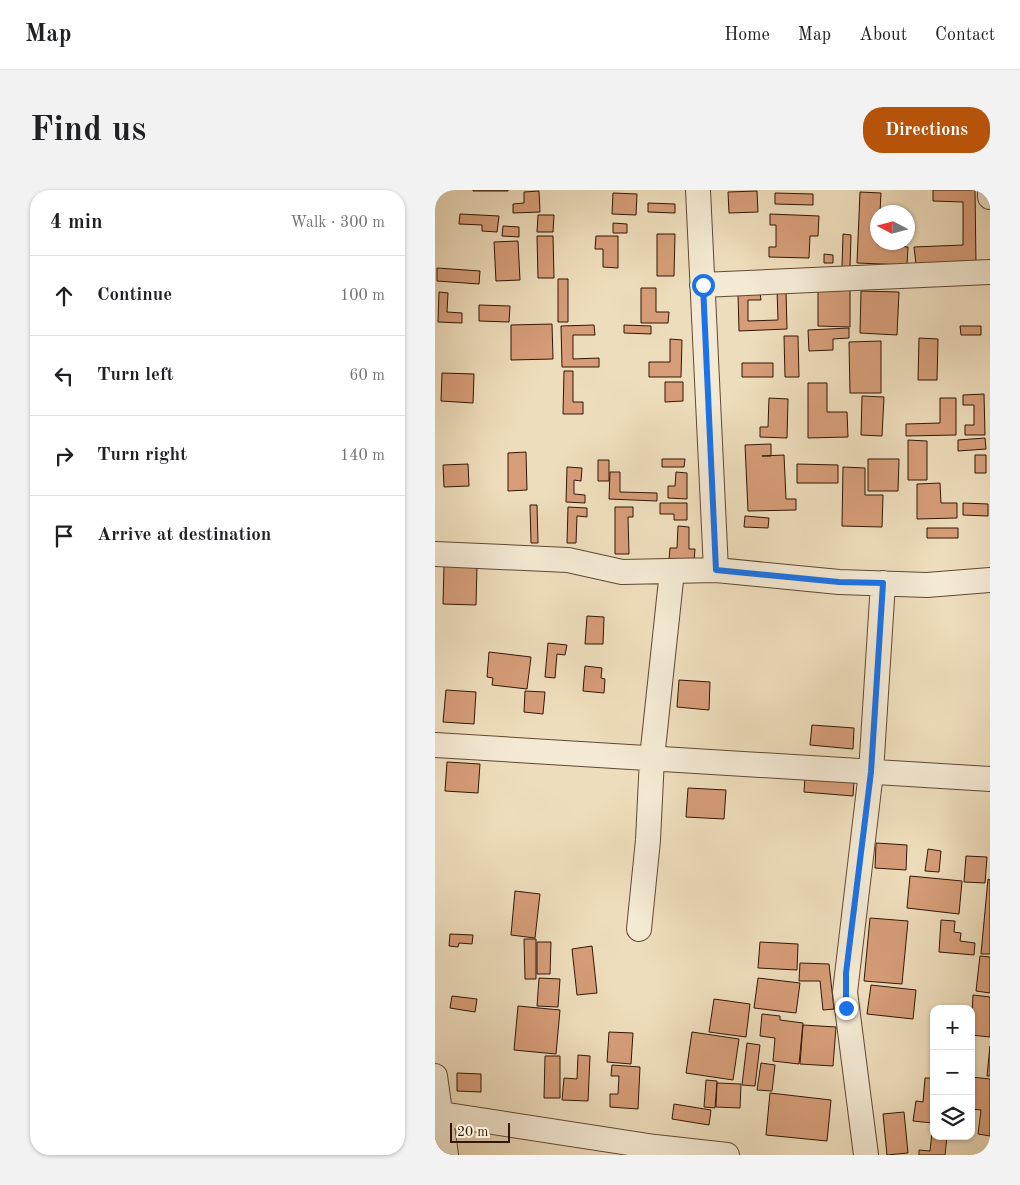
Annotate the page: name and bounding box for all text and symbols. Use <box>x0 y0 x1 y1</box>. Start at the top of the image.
text: Map <box>25 23 72 47</box>
text: Home <box>724 26 770 44</box>
text: Map <box>798 26 831 44</box>
text: About <box>859 26 907 44</box>
text: Contact <box>935 26 995 44</box>
button: Directions <box>863 107 990 153</box>
text: Find us <box>30 113 146 148</box>
north arrow <box>870 205 915 250</box>
text: 4 min <box>50 212 103 233</box>
text: Walk · 300 m <box>290 215 385 231</box>
route start <box>692 274 715 297</box>
icon: ahead <box>50 282 78 310</box>
text: Continue <box>97 286 172 305</box>
text: 100 m <box>340 288 385 304</box>
icon: left <box>50 362 78 390</box>
text: Turn left <box>97 366 174 385</box>
text: 60 m <box>349 368 385 384</box>
icon: right <box>50 442 78 470</box>
text: Turn right <box>97 446 187 465</box>
text: 140 m <box>340 448 385 464</box>
icon: arrive <box>50 522 78 550</box>
text: Arrive at destination <box>97 526 271 545</box>
route end <box>835 997 858 1020</box>
map controls <box>930 1005 975 1140</box>
button: + <box>930 1005 975 1050</box>
button: − <box>930 1050 975 1095</box>
button: layers <box>930 1095 975 1140</box>
scale bar <box>450 1120 510 1143</box>
text: 20 m <box>457 1125 488 1139</box>

